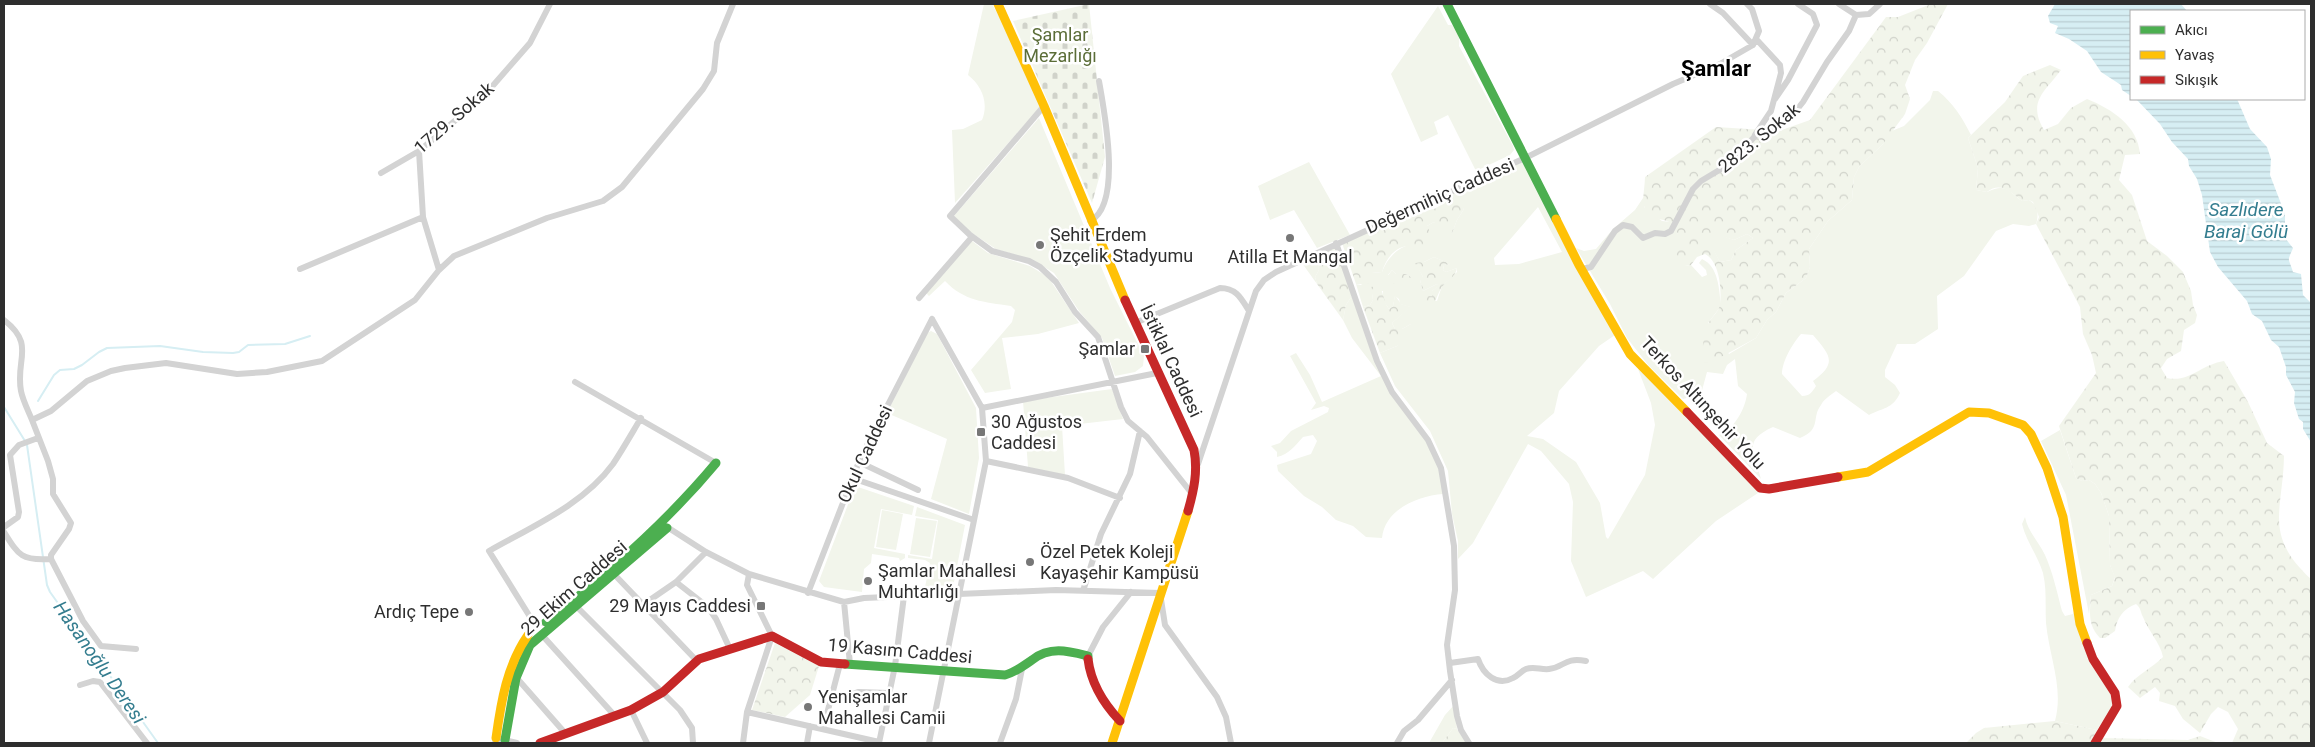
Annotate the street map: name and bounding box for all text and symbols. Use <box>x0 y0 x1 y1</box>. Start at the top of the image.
legend <box>2130 10 2305 100</box>
text: Akıcı <box>2175 21 2208 39</box>
park label: Şamlar Mezarlığı <box>1023 24 1097 66</box>
text: Yavaş <box>2175 46 2215 64</box>
district label: Şamlar <box>1681 56 1751 81</box>
text: Sıkışık <box>2175 71 2218 89</box>
street label: 1729. Sokak <box>410 77 498 158</box>
street label: 2823. Sokak <box>1714 98 1804 177</box>
street label: Değermihiç Caddesi <box>1362 153 1517 238</box>
water label: Sazlıdere Baraj Gölü <box>2204 198 2288 243</box>
place label: Şehit Erdem Özçelik Stadyumu <box>1050 224 1193 266</box>
marker: Atilla Et Mangal <box>1284 232 1296 244</box>
marker: Şehit Erdem Özçelik Stadyumu <box>1034 239 1046 251</box>
place label: Atilla Et Mangal <box>1227 246 1353 267</box>
street label: İstiklal Caddesi <box>1136 301 1207 420</box>
street label: Terkos Altınşehir Yolu <box>1637 332 1770 473</box>
place label: Şamlar <box>1078 338 1135 359</box>
marker: Şamlar <box>1139 343 1151 355</box>
street label: Okul Caddesi <box>833 402 896 506</box>
place label: 30 Ağustos Caddesi <box>991 411 1082 453</box>
marker: 30 Ağustos Caddesi <box>975 426 987 438</box>
street label: 29 Ekim Caddesi <box>516 536 631 639</box>
place label: Özel Petek Koleji Kayaşehir Kampüsü <box>1040 541 1199 583</box>
marker: Özel Petek Koleji Kayaşehir Kampüsü <box>1024 556 1036 568</box>
place label: Şamlar Mahallesi Muhtarlığı <box>878 560 1016 602</box>
marker: Şamlar Mahallesi Muhtarlığı <box>862 575 874 587</box>
place label: 29 Mayıs Caddesi <box>609 595 751 616</box>
water label: Hasanoğlu Deresi <box>49 596 151 729</box>
marker: 29 Mayıs Caddesi <box>755 600 767 612</box>
place label: Ardıç Tepe <box>374 601 459 622</box>
marker: Ardıç Tepe <box>463 606 475 618</box>
street label: 19 Kasım Caddesi <box>827 634 973 667</box>
place label: Yenişamlar Mahallesi Camii <box>818 686 946 728</box>
marker: Yenişamlar Mahallesi Camii <box>802 701 814 713</box>

